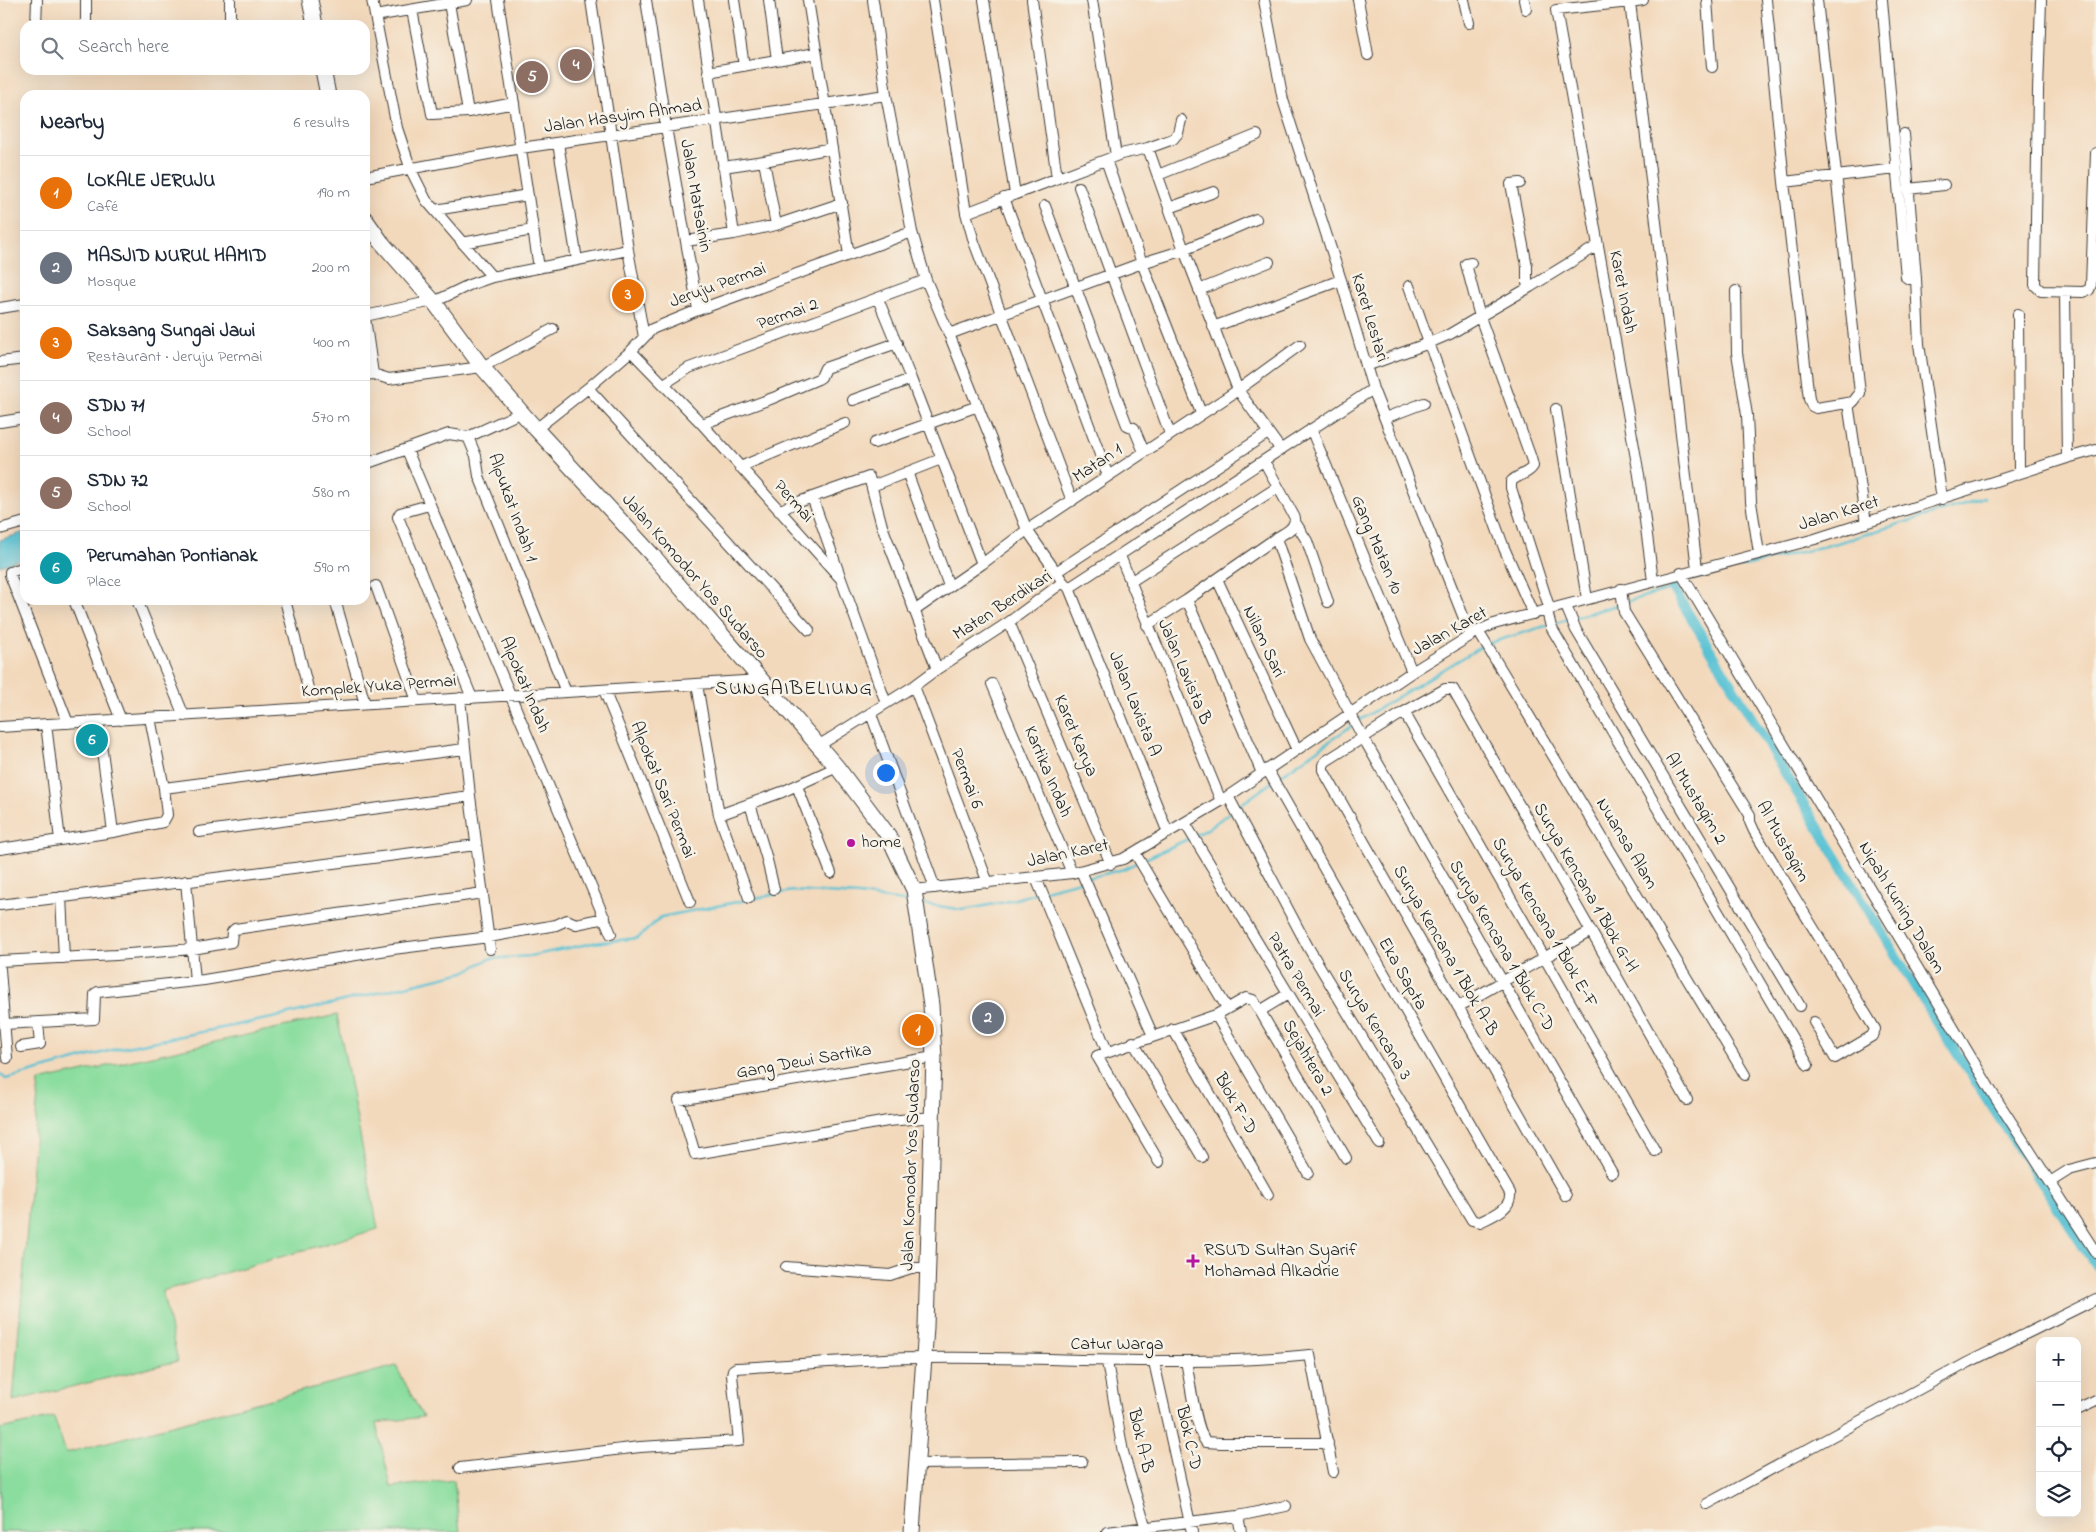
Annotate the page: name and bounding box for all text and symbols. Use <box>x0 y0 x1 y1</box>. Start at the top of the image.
search box <box>20 20 370 75</box>
icon: search <box>38 34 66 62</box>
text: Search here <box>78 34 169 61</box>
pin: 4 <box>560 46 592 84</box>
pin: 5 <box>516 58 548 96</box>
street label: Jalan Hasyim Ahmad <box>542 93 704 141</box>
text: Nearby <box>40 108 104 138</box>
text: 6 results <box>293 111 350 135</box>
street label: Jalan Matsainin <box>672 137 718 255</box>
text: LOKALE JERUJU <box>87 168 215 195</box>
text: 1 <box>53 181 59 205</box>
text: 190 m <box>317 181 350 205</box>
text: Café <box>87 195 118 219</box>
text: MASJID NURUL HAMID <box>87 243 267 270</box>
street label: Karet Indah <box>1601 248 1643 336</box>
text: 2 <box>52 256 60 280</box>
text: 200 m <box>312 256 350 280</box>
street label: Jeruju Permai <box>666 257 770 315</box>
text: Mosque <box>87 270 136 294</box>
street label: Karet Lestari <box>1343 271 1395 365</box>
pin: 3 <box>612 276 644 314</box>
street label: Permai 2 <box>754 292 822 338</box>
text: Saksang Sungai Jawi <box>87 318 255 345</box>
text: 3 <box>53 331 59 355</box>
text: 400 m <box>313 331 350 355</box>
text: Restaurant · Jeruju Permai <box>87 345 262 369</box>
text: SDN 71 <box>87 393 145 420</box>
text: 4 <box>53 406 59 430</box>
text: 570 m <box>311 406 350 430</box>
text: School <box>87 420 131 444</box>
street label: Matan 1 <box>1068 438 1129 490</box>
street label: Alpukat Indah 1 <box>480 450 544 566</box>
text: SDN 72 <box>87 468 148 495</box>
street label: Permai <box>767 475 819 529</box>
text: 5 <box>51 481 61 505</box>
text: 580 m <box>312 481 350 505</box>
street label: Jalan Komodor Yos Sudarso <box>615 488 773 666</box>
street label: Jalan Karet <box>1796 489 1882 539</box>
street label: Gang Matan 10 <box>1342 491 1409 599</box>
text: School <box>87 495 131 519</box>
text: Perumahan Pontianak <box>87 543 258 570</box>
text: 6 <box>52 556 60 580</box>
text: 590 m <box>313 556 350 580</box>
street label: Maten Berdikari <box>948 564 1058 648</box>
text: Place <box>87 570 121 594</box>
street label: Jalan Karet <box>1408 601 1492 663</box>
street label: Nilam Sari <box>1235 602 1291 682</box>
street label: Jalan Lavista B <box>1150 615 1218 729</box>
street label: Alpokat Indah <box>492 633 556 737</box>
street label: Jalan Lavista A <box>1101 647 1167 761</box>
street label: Komplek Yuka Permai <box>301 669 457 705</box>
district label: SUNGAIBELIUNG <box>715 675 873 704</box>
street label: Karet Karya <box>1046 691 1104 781</box>
street label: Alpokat Sari Permai <box>623 718 701 862</box>
pin: 6 <box>76 721 108 759</box>
street label: Kartika Indah <box>1016 722 1078 822</box>
street label: Permai 6 <box>943 745 989 813</box>
street label: Al Mustaqim 2 <box>1657 748 1733 850</box>
your location <box>873 760 899 786</box>
street label: Nuansa Alam <box>1589 794 1663 895</box>
street label: Al Mustaqim <box>1749 797 1815 887</box>
street label: Surya Kencana 1 Blok G-H <box>1526 798 1644 978</box>
place label: home <box>861 830 902 856</box>
street label: Jalan Karet <box>1025 833 1111 875</box>
street label: Surya Kencana 1 Blok E-F <box>1485 833 1604 1013</box>
marker: home <box>845 837 857 849</box>
street label: Nipah Kuning Dalam <box>1850 837 1951 980</box>
street label: Surya Kencana 1 Blok C-D <box>1441 856 1561 1036</box>
street label: Surya Kencana 1 Blok A-B <box>1385 861 1505 1041</box>
street label: Patra Permai <box>1259 928 1331 1022</box>
street label: Eka Sapta <box>1371 933 1433 1015</box>
street label: Surya Kencana 3 <box>1331 965 1417 1085</box>
pin: 2 <box>972 999 1004 1037</box>
pin: 1 <box>902 1011 934 1049</box>
street label: Sejahtera 2 <box>1275 1015 1339 1101</box>
street label: Gang Dewi Sartika <box>734 1037 874 1088</box>
street label: Jalan Komodor Yos Sudarso <box>895 1059 929 1271</box>
street label: Blok F-D <box>1207 1068 1263 1139</box>
place label: RSUD Sultan Syarif Mohamad Alkadrie <box>1204 1238 1358 1285</box>
marker: RSUD Sultan Syarif Mohamad Alkadrie <box>1186 1254 1200 1268</box>
street label: Catur Warga <box>1070 1332 1164 1359</box>
map controls <box>2036 1337 2081 1517</box>
button: + <box>2036 1337 2081 1382</box>
button: − <box>2036 1382 2081 1427</box>
street label: Blok C-D <box>1168 1402 1208 1473</box>
street label: Blok A-B <box>1120 1405 1160 1476</box>
button: locate <box>2036 1427 2081 1472</box>
button: layers <box>2036 1472 2081 1517</box>

